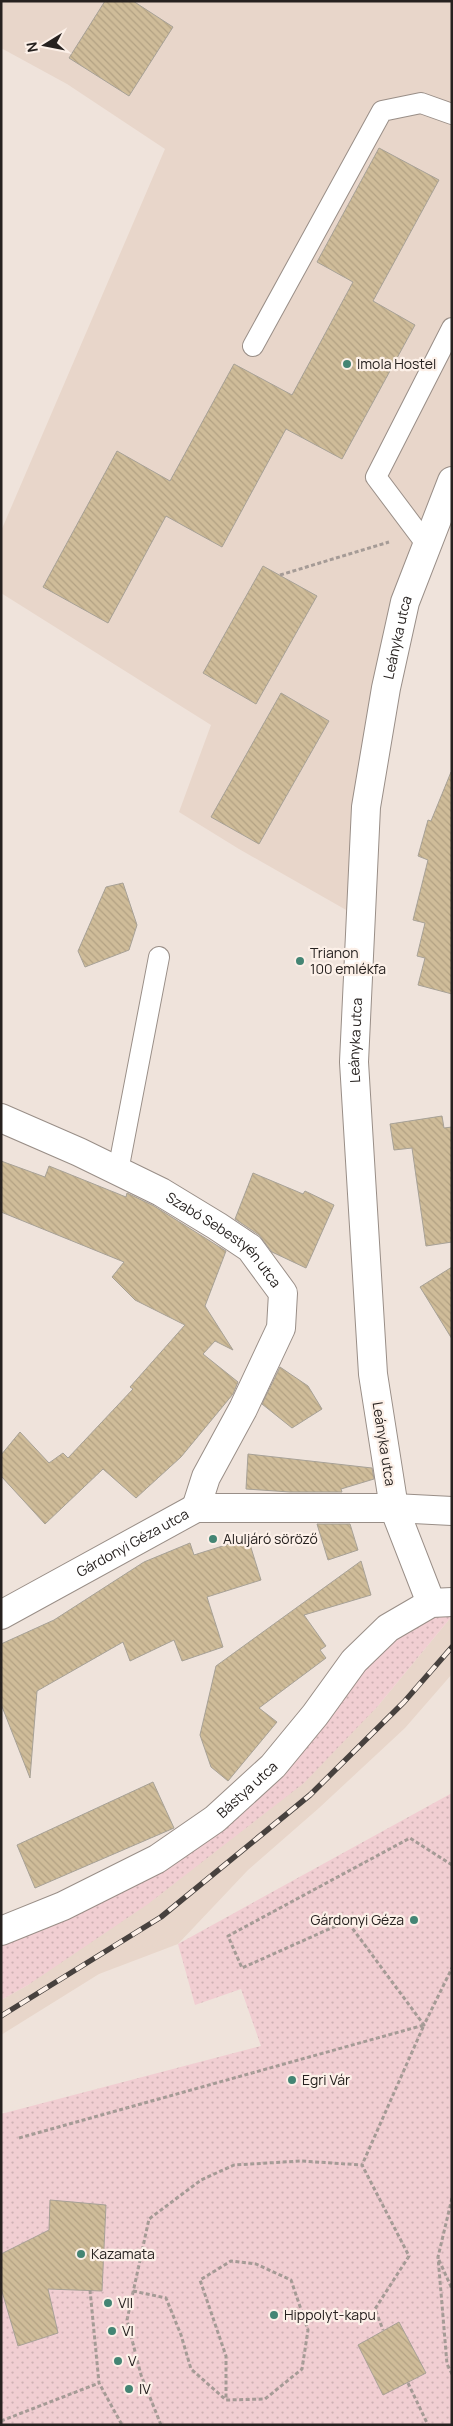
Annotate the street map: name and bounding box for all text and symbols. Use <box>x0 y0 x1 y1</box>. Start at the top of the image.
north arrow <box>20 20 70 70</box>
text: N <box>21 41 42 54</box>
place label: Imola Hostel <box>357 354 436 373</box>
marker: Imola Hostel <box>341 358 353 370</box>
street label: Leányka utca <box>378 592 416 681</box>
place label: Trianon 100 emlékfa <box>310 943 386 978</box>
marker: Trianon 100 emlékfa <box>294 955 306 967</box>
street label: Leányka utca <box>344 997 366 1083</box>
street label: Szabó Sebestyén utca <box>163 1187 286 1291</box>
street label: Leányka utca <box>368 1400 401 1487</box>
street label: Gárdonyi Géza utca <box>73 1504 192 1581</box>
place label: Aluljáró söröző <box>223 1529 318 1548</box>
marker: Aluljáró söröző <box>207 1533 219 1545</box>
street label: Bástya utca <box>212 1757 281 1822</box>
place label: Gárdonyi Géza <box>311 1910 404 1929</box>
marker: Gárdonyi Géza <box>408 1914 420 1926</box>
place label: Egri Vár <box>302 2070 350 2089</box>
marker: Egri Vár <box>286 2074 298 2086</box>
place label: Kazamata <box>91 2244 155 2263</box>
marker: Kazamata <box>75 2248 87 2260</box>
place label: VII <box>118 2293 133 2312</box>
marker: VII <box>102 2297 114 2309</box>
place label: Hippolyt-kapu <box>284 2305 376 2324</box>
marker: Hippolyt-kapu <box>268 2309 280 2321</box>
place label: VI <box>122 2321 134 2340</box>
marker: VI <box>106 2325 118 2337</box>
place label: V <box>128 2351 137 2370</box>
marker: V <box>112 2355 124 2367</box>
place label: IV <box>139 2379 151 2398</box>
marker: IV <box>123 2383 135 2395</box>

